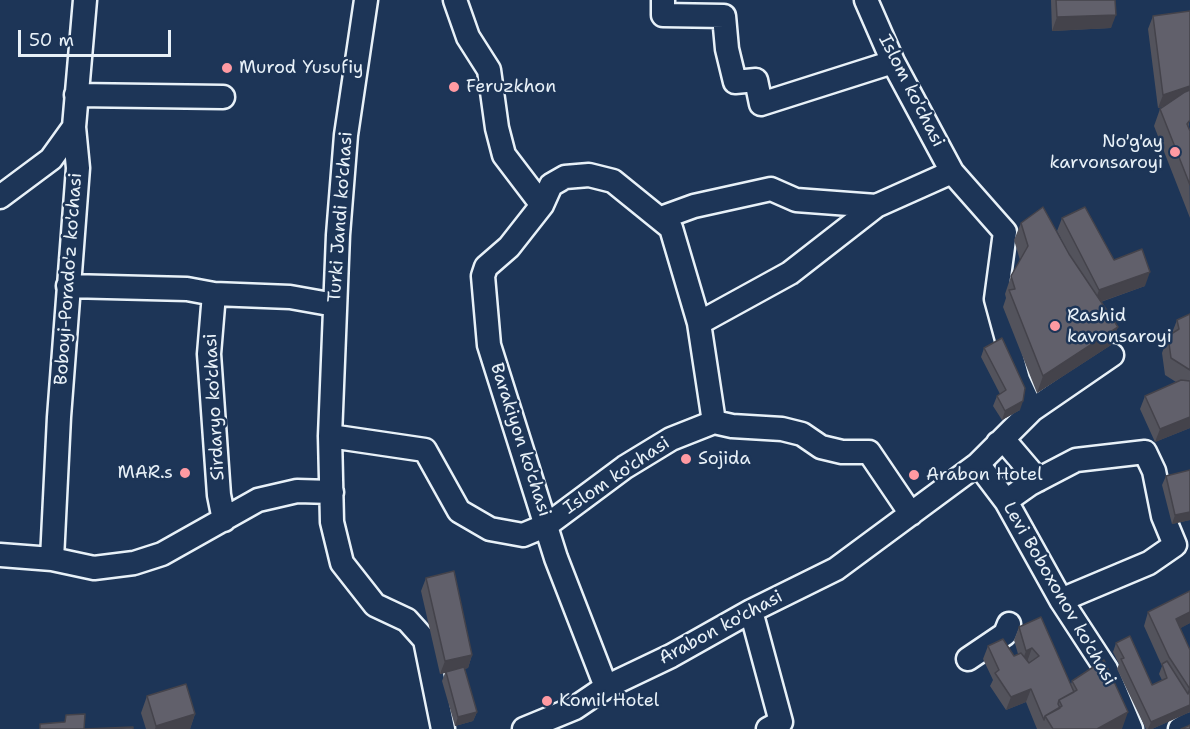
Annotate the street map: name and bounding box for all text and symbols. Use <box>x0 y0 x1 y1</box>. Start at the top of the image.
scale bar <box>21 18 174 56</box>
text: 50 m <box>29 28 74 52</box>
street label: Islom ko'chasi <box>873 31 949 151</box>
place label: Murod Yusufiy <box>239 57 363 79</box>
marker: Murod Yusufiy <box>220 61 234 75</box>
place label: Feruzkhon <box>466 76 556 98</box>
marker: Feruzkhon <box>447 80 461 94</box>
street label: Turki Jandi ko'chasi <box>324 131 358 303</box>
place label: No'g'ay karvonsaroyi <box>1049 131 1163 174</box>
marker: No'g'ay karvonsaroyi <box>1168 145 1182 159</box>
street label: Boboyi-Porado'z ko'chasi <box>51 172 87 386</box>
place label: Rashid kavonsaroyi <box>1067 305 1172 348</box>
marker: Rashid kavonsaroyi <box>1048 319 1062 333</box>
street label: Sirdaryo ko'chasi <box>200 333 230 481</box>
street label: Barakiyon ko'chasi <box>485 360 555 520</box>
street label: Islom ko'chasi <box>560 433 674 519</box>
place label: Sojida <box>698 448 751 470</box>
marker: Sojida <box>679 452 693 466</box>
place label: MAR.s <box>118 462 173 484</box>
place label: Arabon Hotel <box>926 464 1043 486</box>
marker: MAR.s <box>178 466 192 480</box>
marker: Arabon Hotel <box>907 468 921 482</box>
street label: Levi Boboxonov ko'chasi <box>998 499 1120 689</box>
street label: Arabon ko'chasi <box>655 586 787 670</box>
place label: Komil Hotel <box>559 690 659 712</box>
marker: Komil Hotel <box>540 694 554 708</box>

